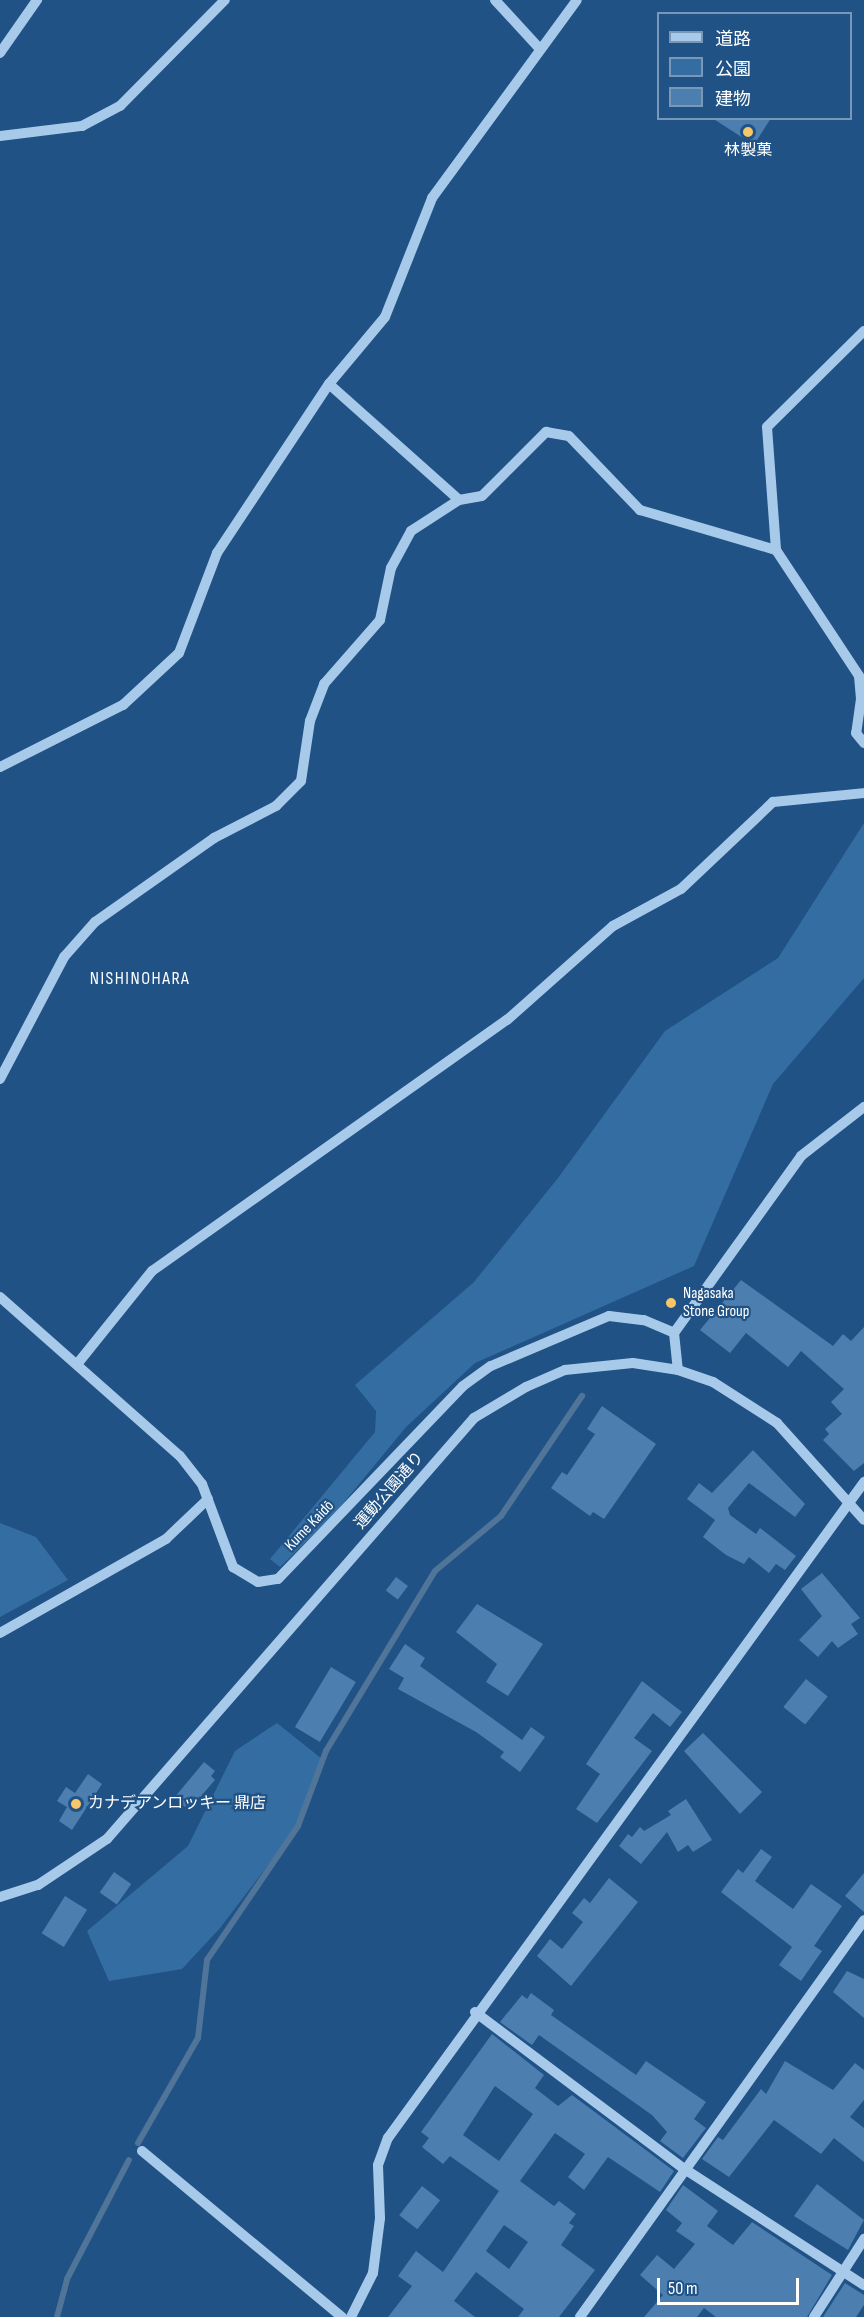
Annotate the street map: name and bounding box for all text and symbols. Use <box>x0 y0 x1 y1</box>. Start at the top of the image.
legend <box>657 12 852 120</box>
text: 道路 <box>715 29 751 50</box>
text: 公園 <box>715 59 751 80</box>
text: 建物 <box>715 89 751 110</box>
marker: 林製菓 <box>741 125 755 139</box>
place label: 林製菓 <box>724 141 772 161</box>
district label: NISHINOHARA <box>90 968 190 990</box>
place label: Nagasaka Stone Group <box>683 1284 749 1322</box>
marker: Nagasaka Stone Group <box>664 1296 678 1310</box>
street label: 運動公園通り <box>351 1448 429 1534</box>
street label: Kume Kaidō <box>281 1497 339 1555</box>
place label: カナデアンロッキー 鼎店 <box>88 1794 267 1814</box>
marker: カナデアンロッキー 鼎店 <box>69 1797 83 1811</box>
scale bar <box>660 2266 802 2304</box>
text: 50 m <box>668 2278 698 2299</box>

